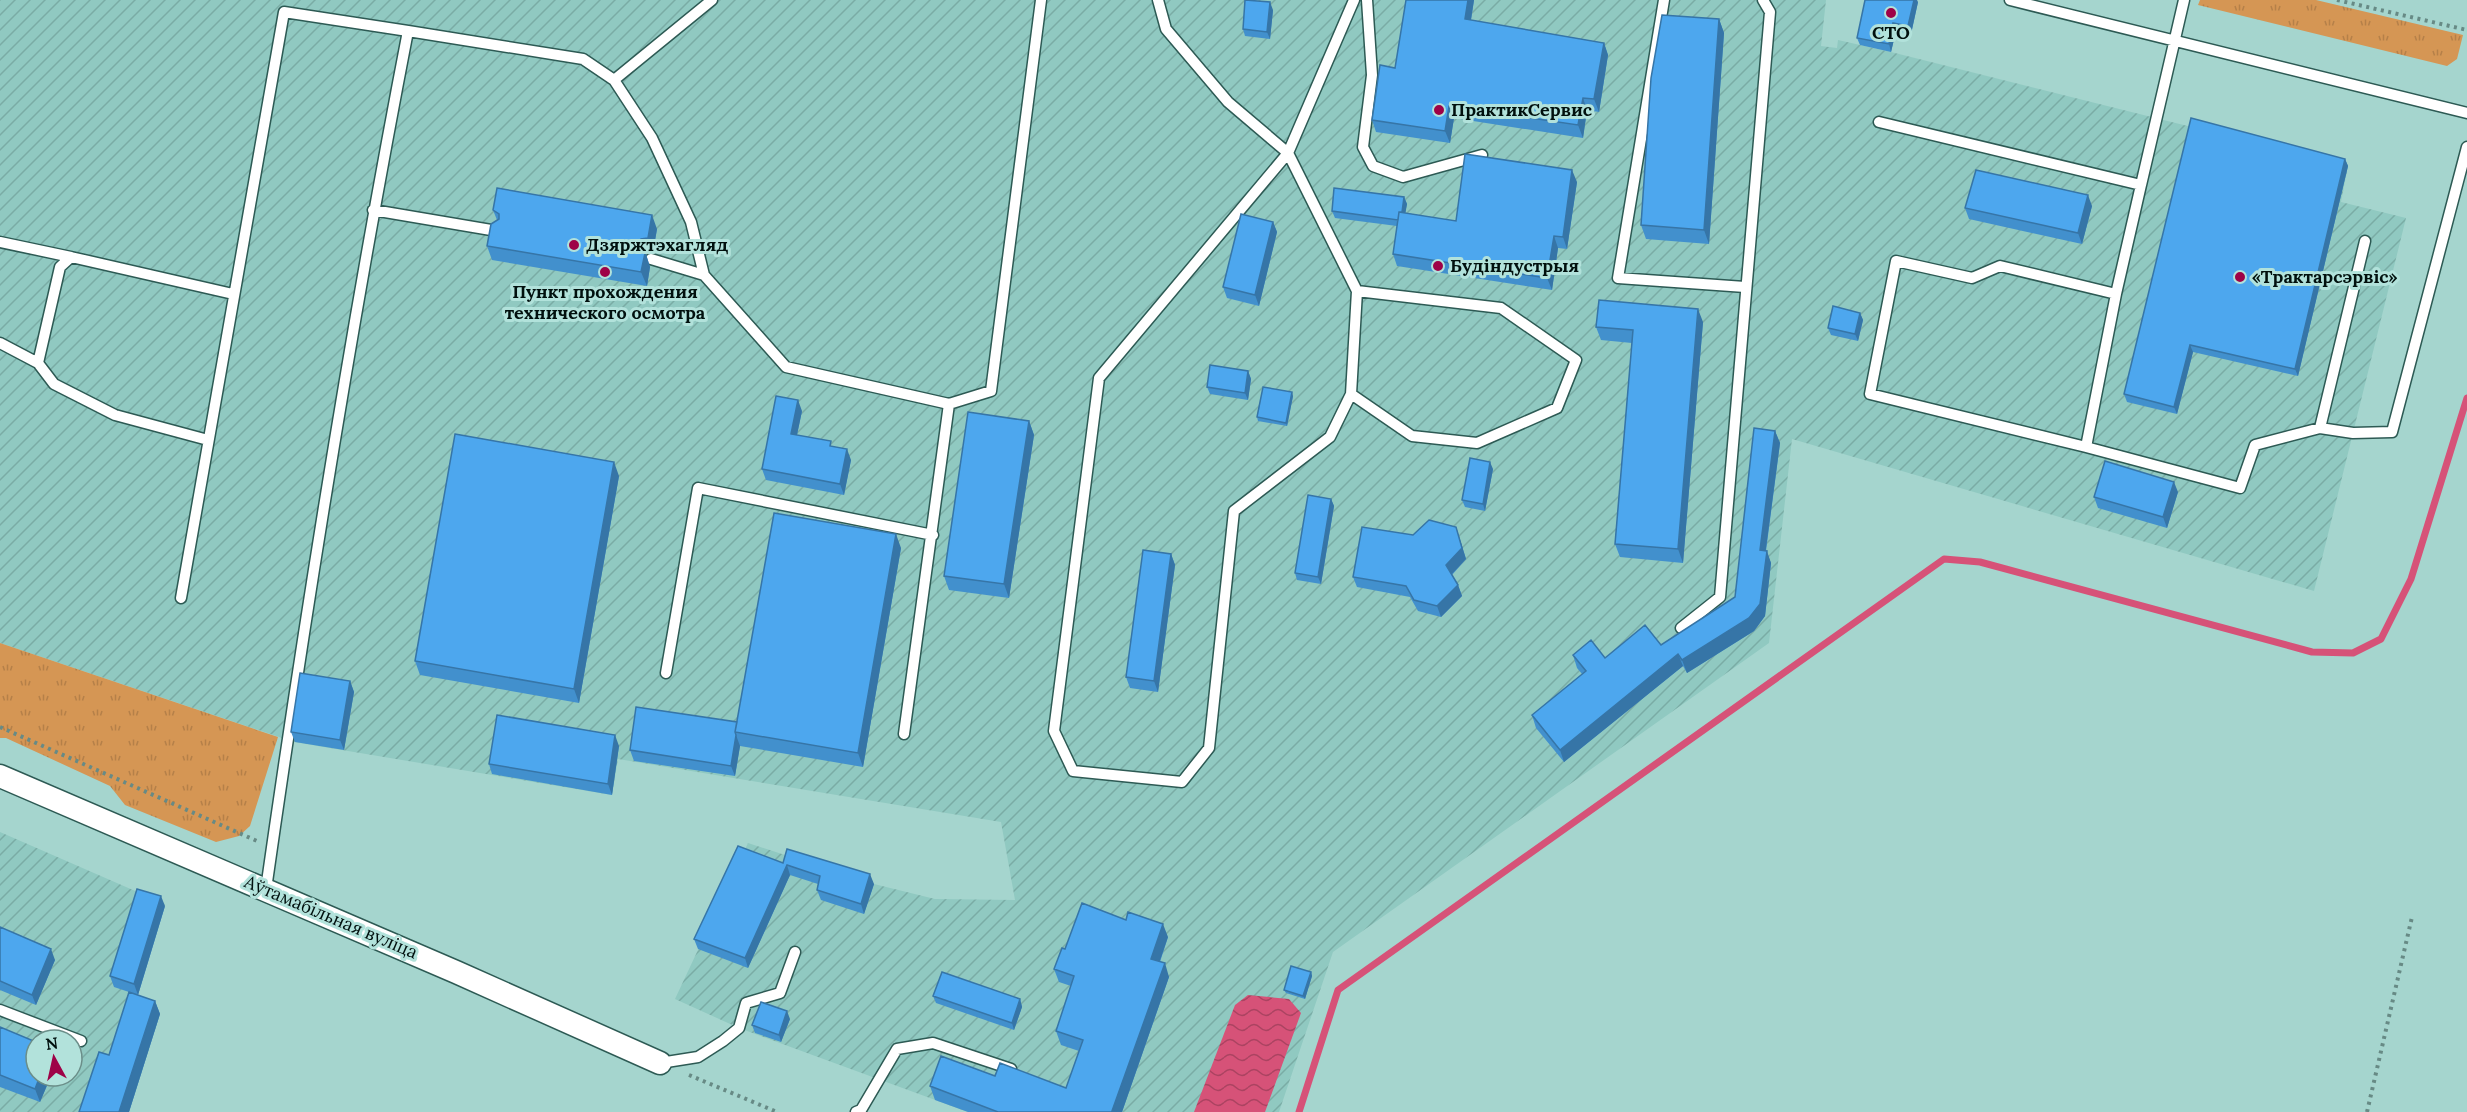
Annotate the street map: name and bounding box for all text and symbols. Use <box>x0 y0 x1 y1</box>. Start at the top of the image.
marker: СТО <box>1884 6 1898 20</box>
place label: СТО <box>1872 21 1910 44</box>
place label: ПрактикСервис <box>1451 98 1593 121</box>
marker: ПрактикСервис <box>1432 103 1446 117</box>
place label: Дзяржтэхагляд <box>586 233 728 256</box>
marker: Дзяржтэхагляд <box>567 238 581 252</box>
place label: Будіндустрыя <box>1450 254 1579 277</box>
marker: Будіндустрыя <box>1431 259 1445 273</box>
marker: Пункт прохождения технического осмотра <box>598 265 612 279</box>
place label: «Трактарсэрвіс» <box>2252 265 2398 288</box>
marker: «Трактарсэрвіс» <box>2233 270 2247 284</box>
place label: Пункт прохождения технического осмотра <box>505 280 706 324</box>
street label: Аўтамабільная вуліца <box>240 869 421 963</box>
north arrow <box>24 1028 84 1088</box>
text: N <box>44 1032 59 1054</box>

